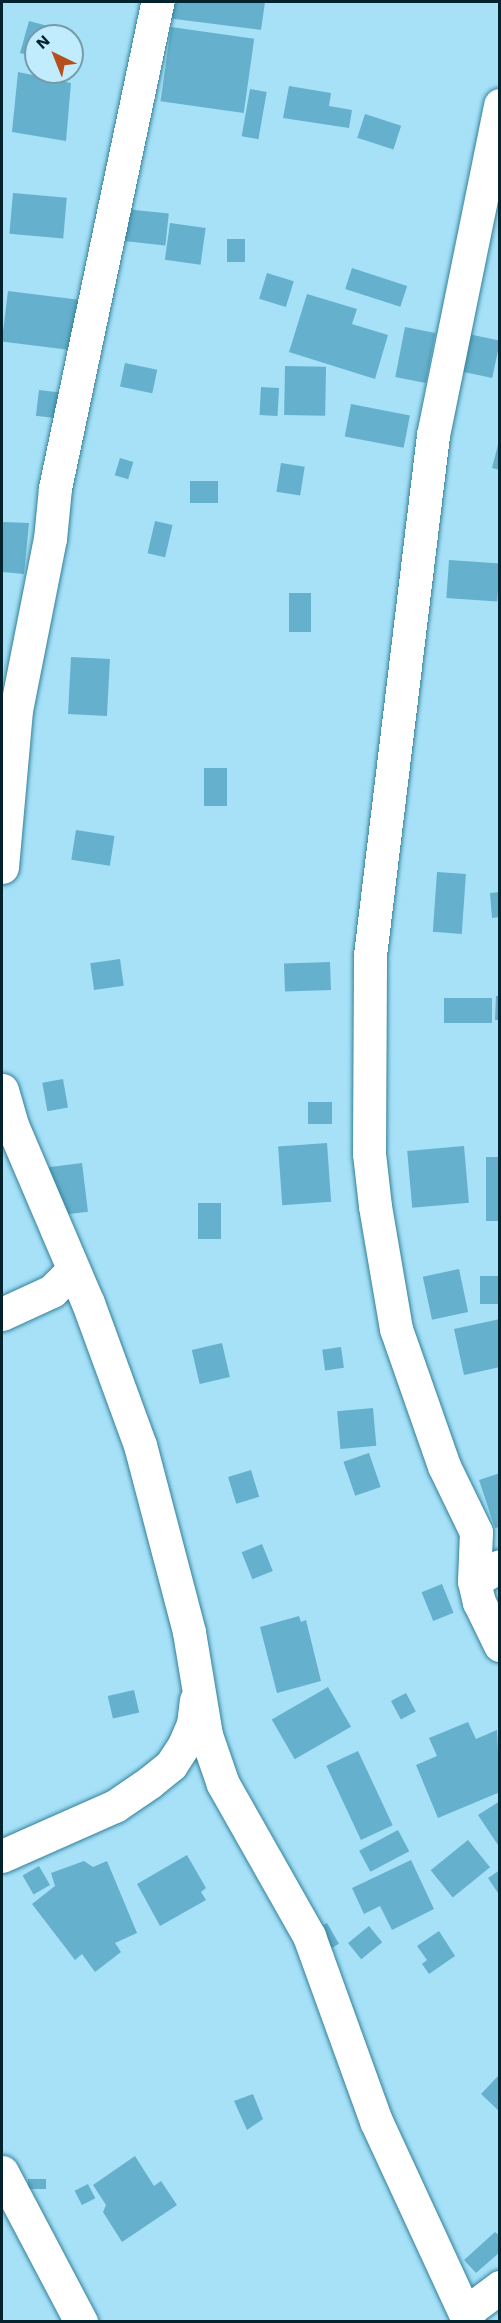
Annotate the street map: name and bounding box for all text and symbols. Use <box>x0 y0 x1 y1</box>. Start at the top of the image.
north arrow <box>24 24 84 84</box>
text: N <box>32 31 54 53</box>

